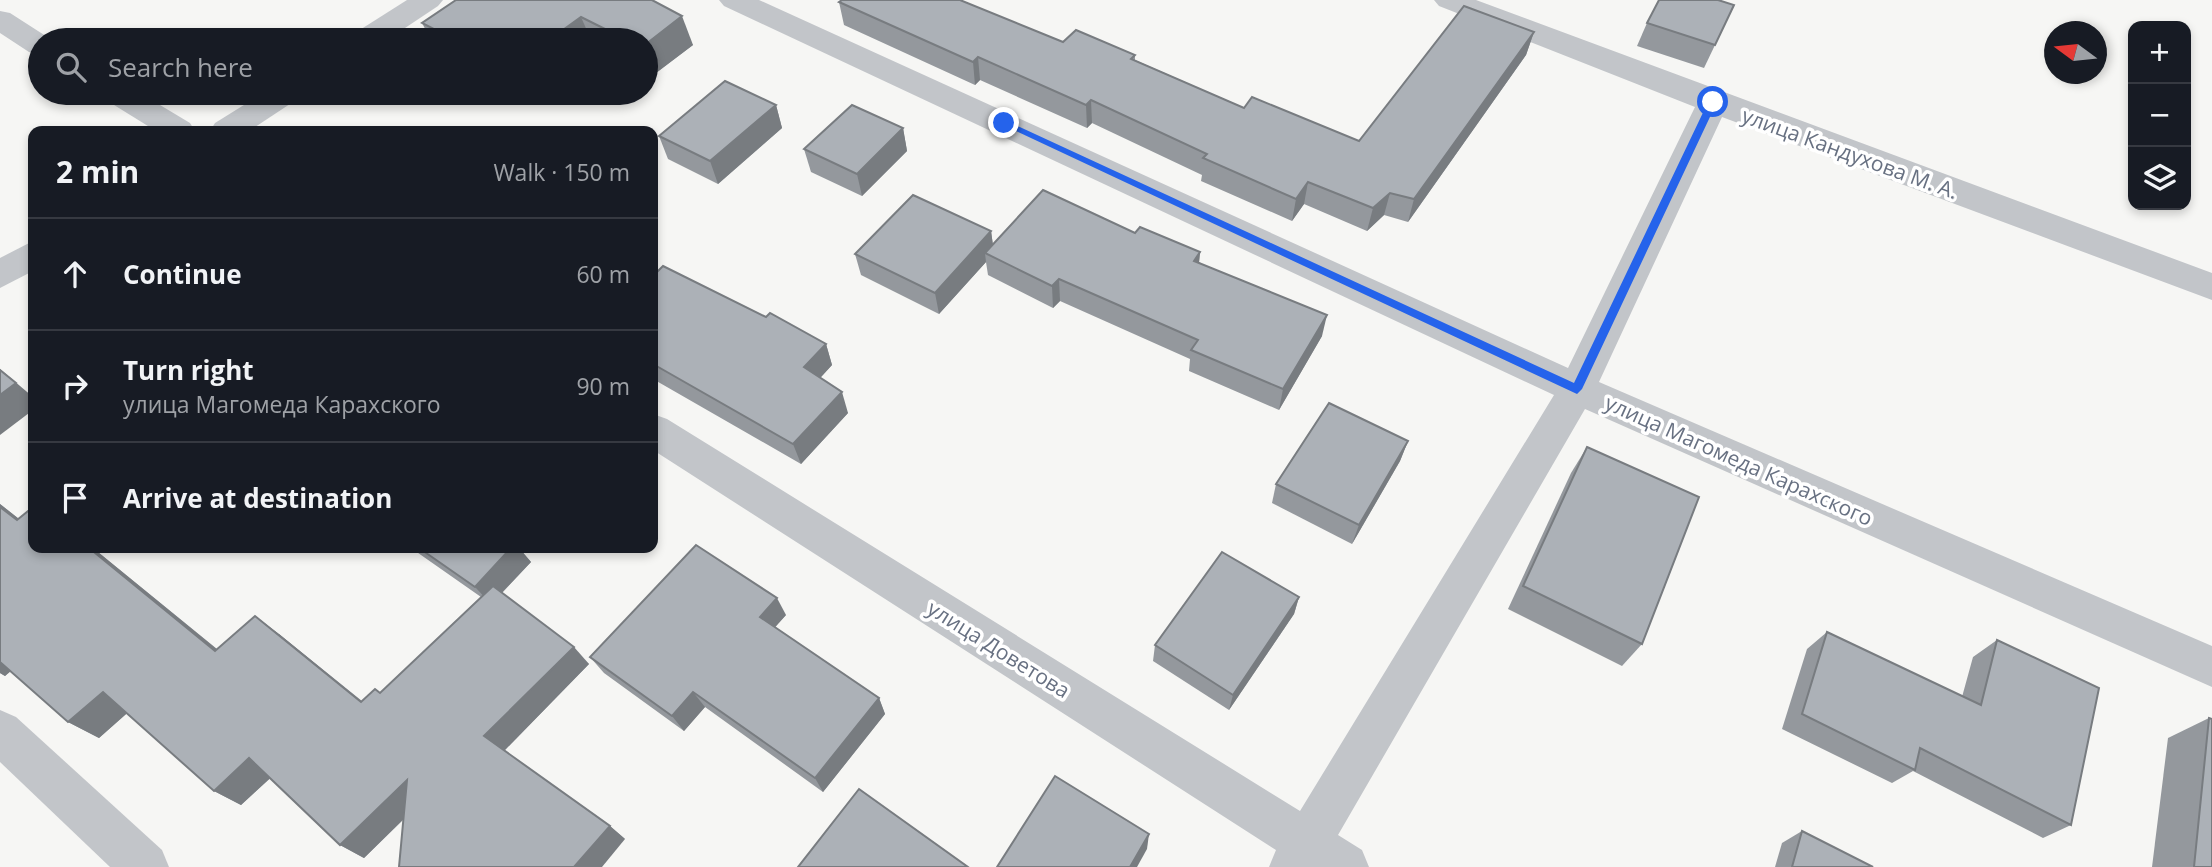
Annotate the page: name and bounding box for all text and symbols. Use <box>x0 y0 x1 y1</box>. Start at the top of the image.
north arrow <box>2044 21 2107 84</box>
map controls <box>2128 21 2191 210</box>
button: + <box>2128 21 2191 84</box>
search box <box>28 28 658 105</box>
icon: search <box>52 48 90 86</box>
text: Search here <box>108 49 253 85</box>
button: − <box>2128 84 2191 147</box>
route start <box>1697 86 1728 117</box>
street label: улица Кандухова М. А. <box>1738 101 1962 205</box>
route end <box>988 107 1019 138</box>
button: layers <box>2128 147 2191 210</box>
text: 2 min <box>56 151 139 192</box>
text: Walk · 150 m <box>493 156 630 188</box>
icon: ahead <box>56 255 94 293</box>
text: Continue <box>123 256 242 292</box>
text: 60 m <box>576 258 630 290</box>
text: Turn right <box>123 352 254 388</box>
icon: right <box>56 367 94 405</box>
text: 90 m <box>576 370 630 402</box>
text: улица Магомеда Карахского <box>123 388 441 420</box>
street label: улица Магомеда Карахского <box>1601 388 1877 532</box>
icon: arrive <box>56 479 94 517</box>
text: Arrive at destination <box>123 480 392 516</box>
street label: улица Доветова <box>922 594 1076 704</box>

